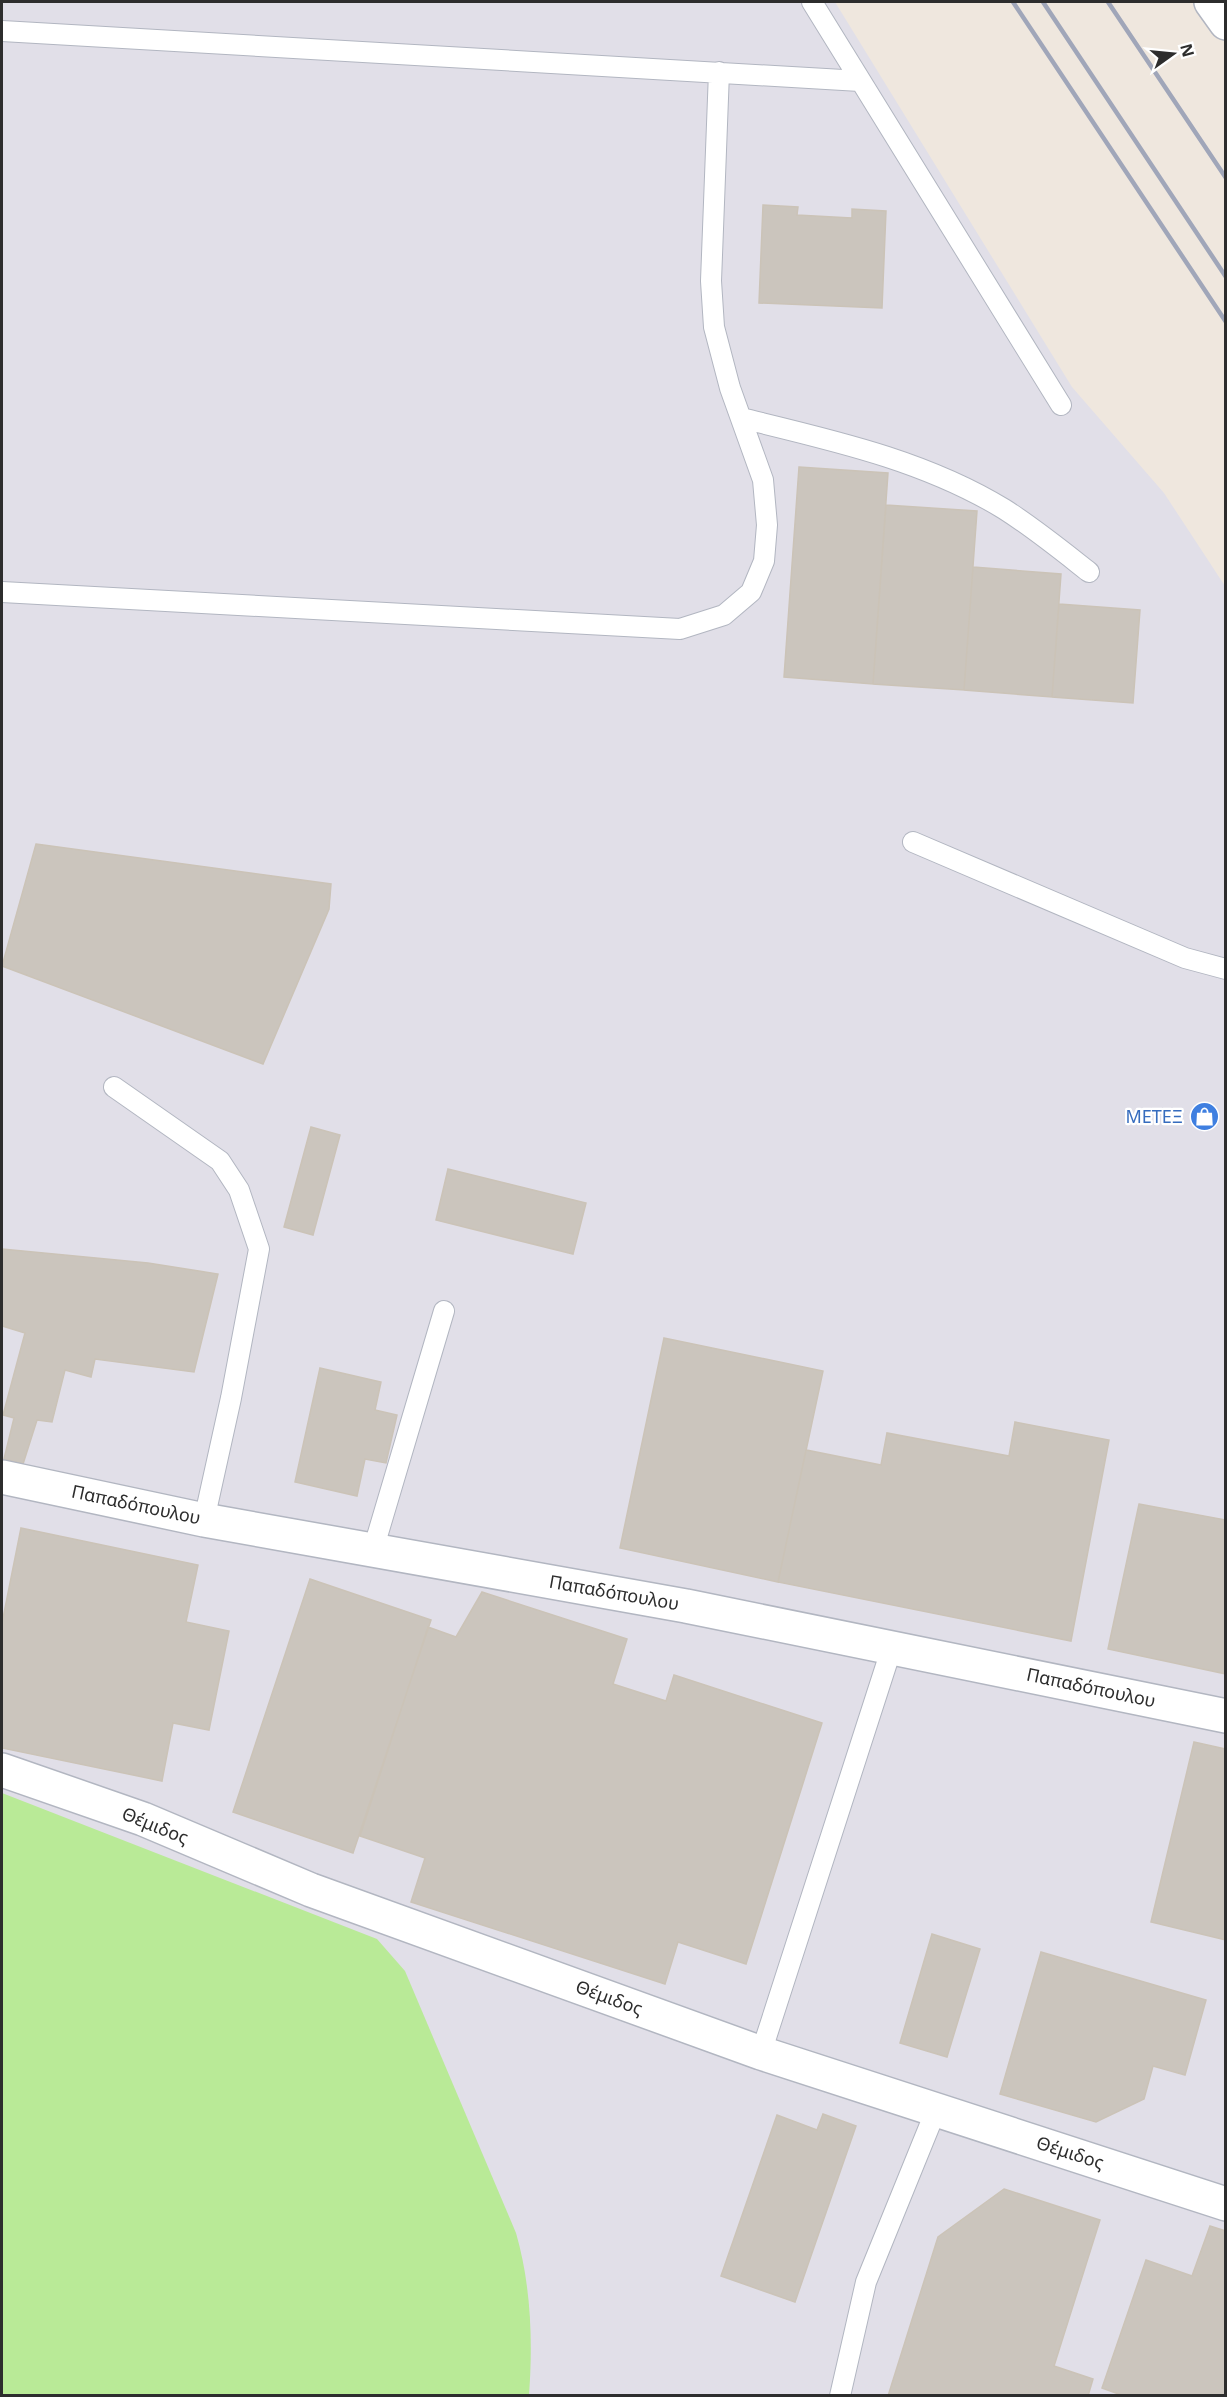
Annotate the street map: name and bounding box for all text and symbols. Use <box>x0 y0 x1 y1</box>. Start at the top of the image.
north arrow <box>1143 24 1203 84</box>
text: N <box>1175 41 1200 59</box>
shop icon: ΜΕΤΕΞ <box>1188 1101 1220 1133</box>
place label: ΜΕΤΕΞ <box>1125 1104 1183 1128</box>
street label: Παπαδόπουλου <box>69 1479 203 1529</box>
street label: Παπαδόπουλου <box>547 1569 681 1615</box>
street label: Παπαδόπουλου <box>1024 1662 1158 1712</box>
street label: Θέμιδος <box>119 1801 192 1849</box>
street label: Θέμιδος <box>573 1974 646 2020</box>
street label: Θέμιδος <box>1033 2130 1107 2174</box>

